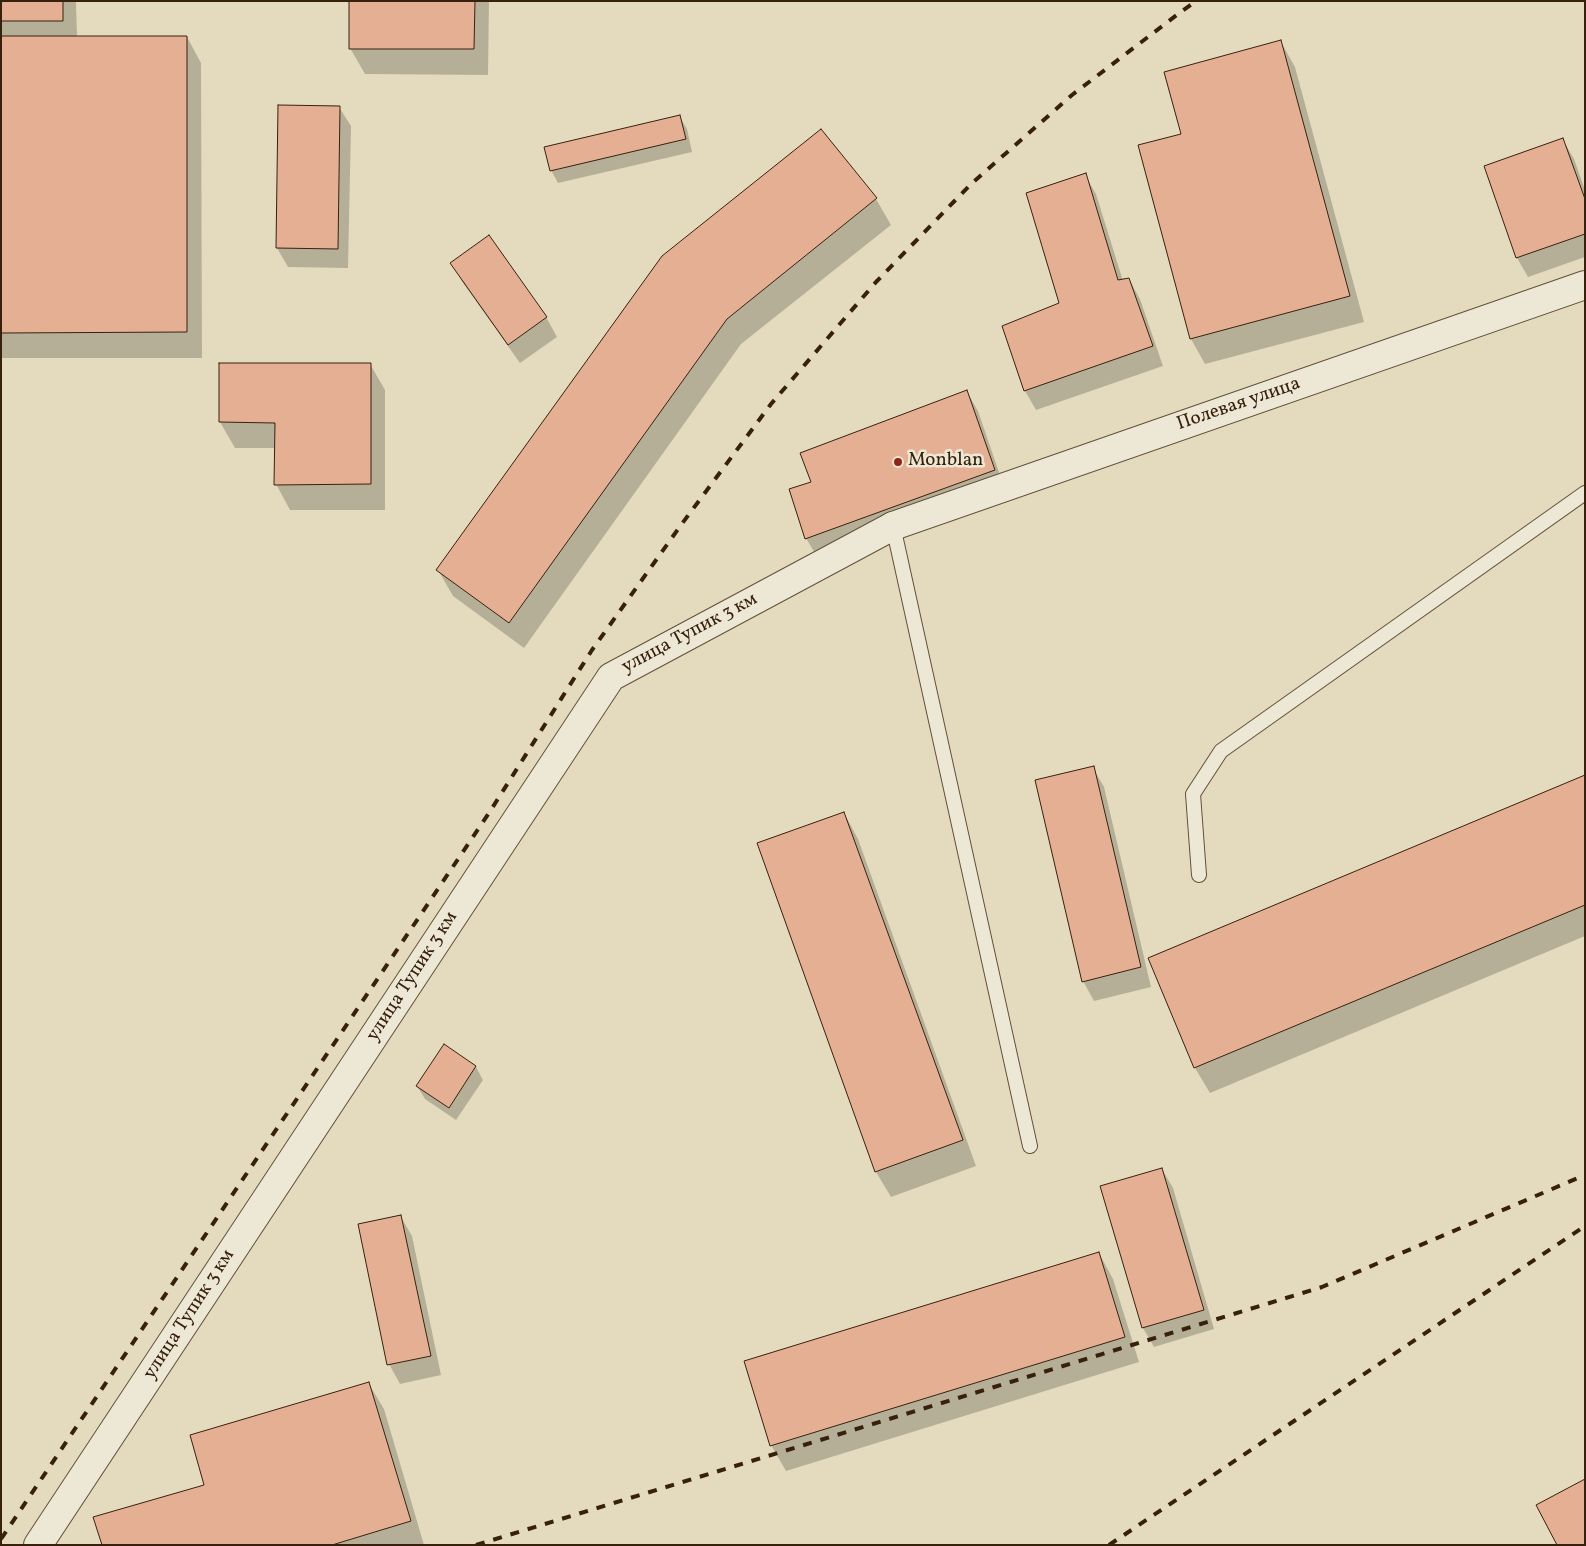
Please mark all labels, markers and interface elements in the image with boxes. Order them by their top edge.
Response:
street label: Полевая улица [1174,373,1304,437]
place label: Monblan [908,451,983,473]
marker: Monblan [892,456,904,468]
street label: улица Тупик 3 км [618,589,762,679]
street label: улица Тупик 3 км [362,908,464,1046]
street label: улица Тупик 3 км [139,1246,241,1384]

